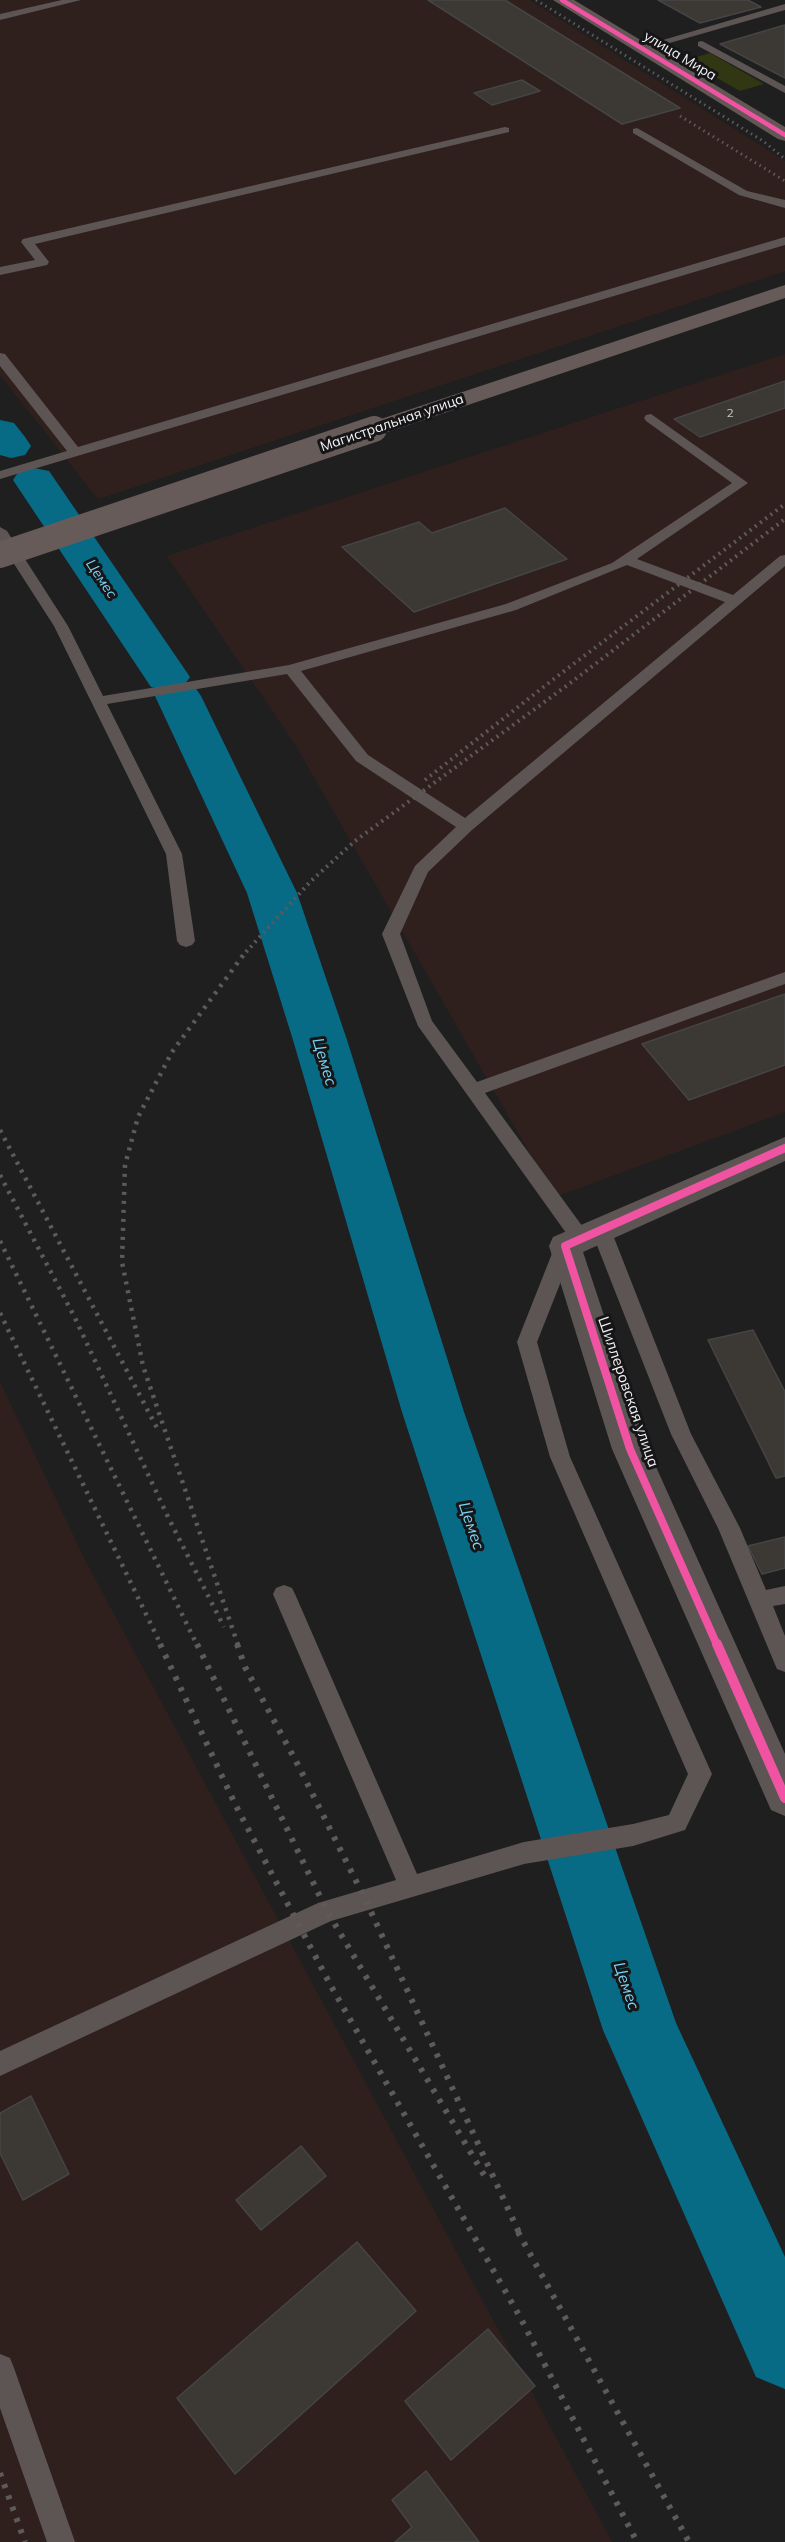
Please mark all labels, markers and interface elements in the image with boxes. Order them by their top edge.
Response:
street label: улица Мира [641,28,719,84]
street label: Магистральная улица [318,391,466,455]
house number: 2 [726,406,734,420]
water label: Цемес [82,556,120,602]
water label: Цемес [308,1036,340,1088]
street label: Шиллеровская улица [594,1314,662,1470]
water label: Цемес [454,1500,488,1552]
water label: Цемес [609,1960,643,2012]

